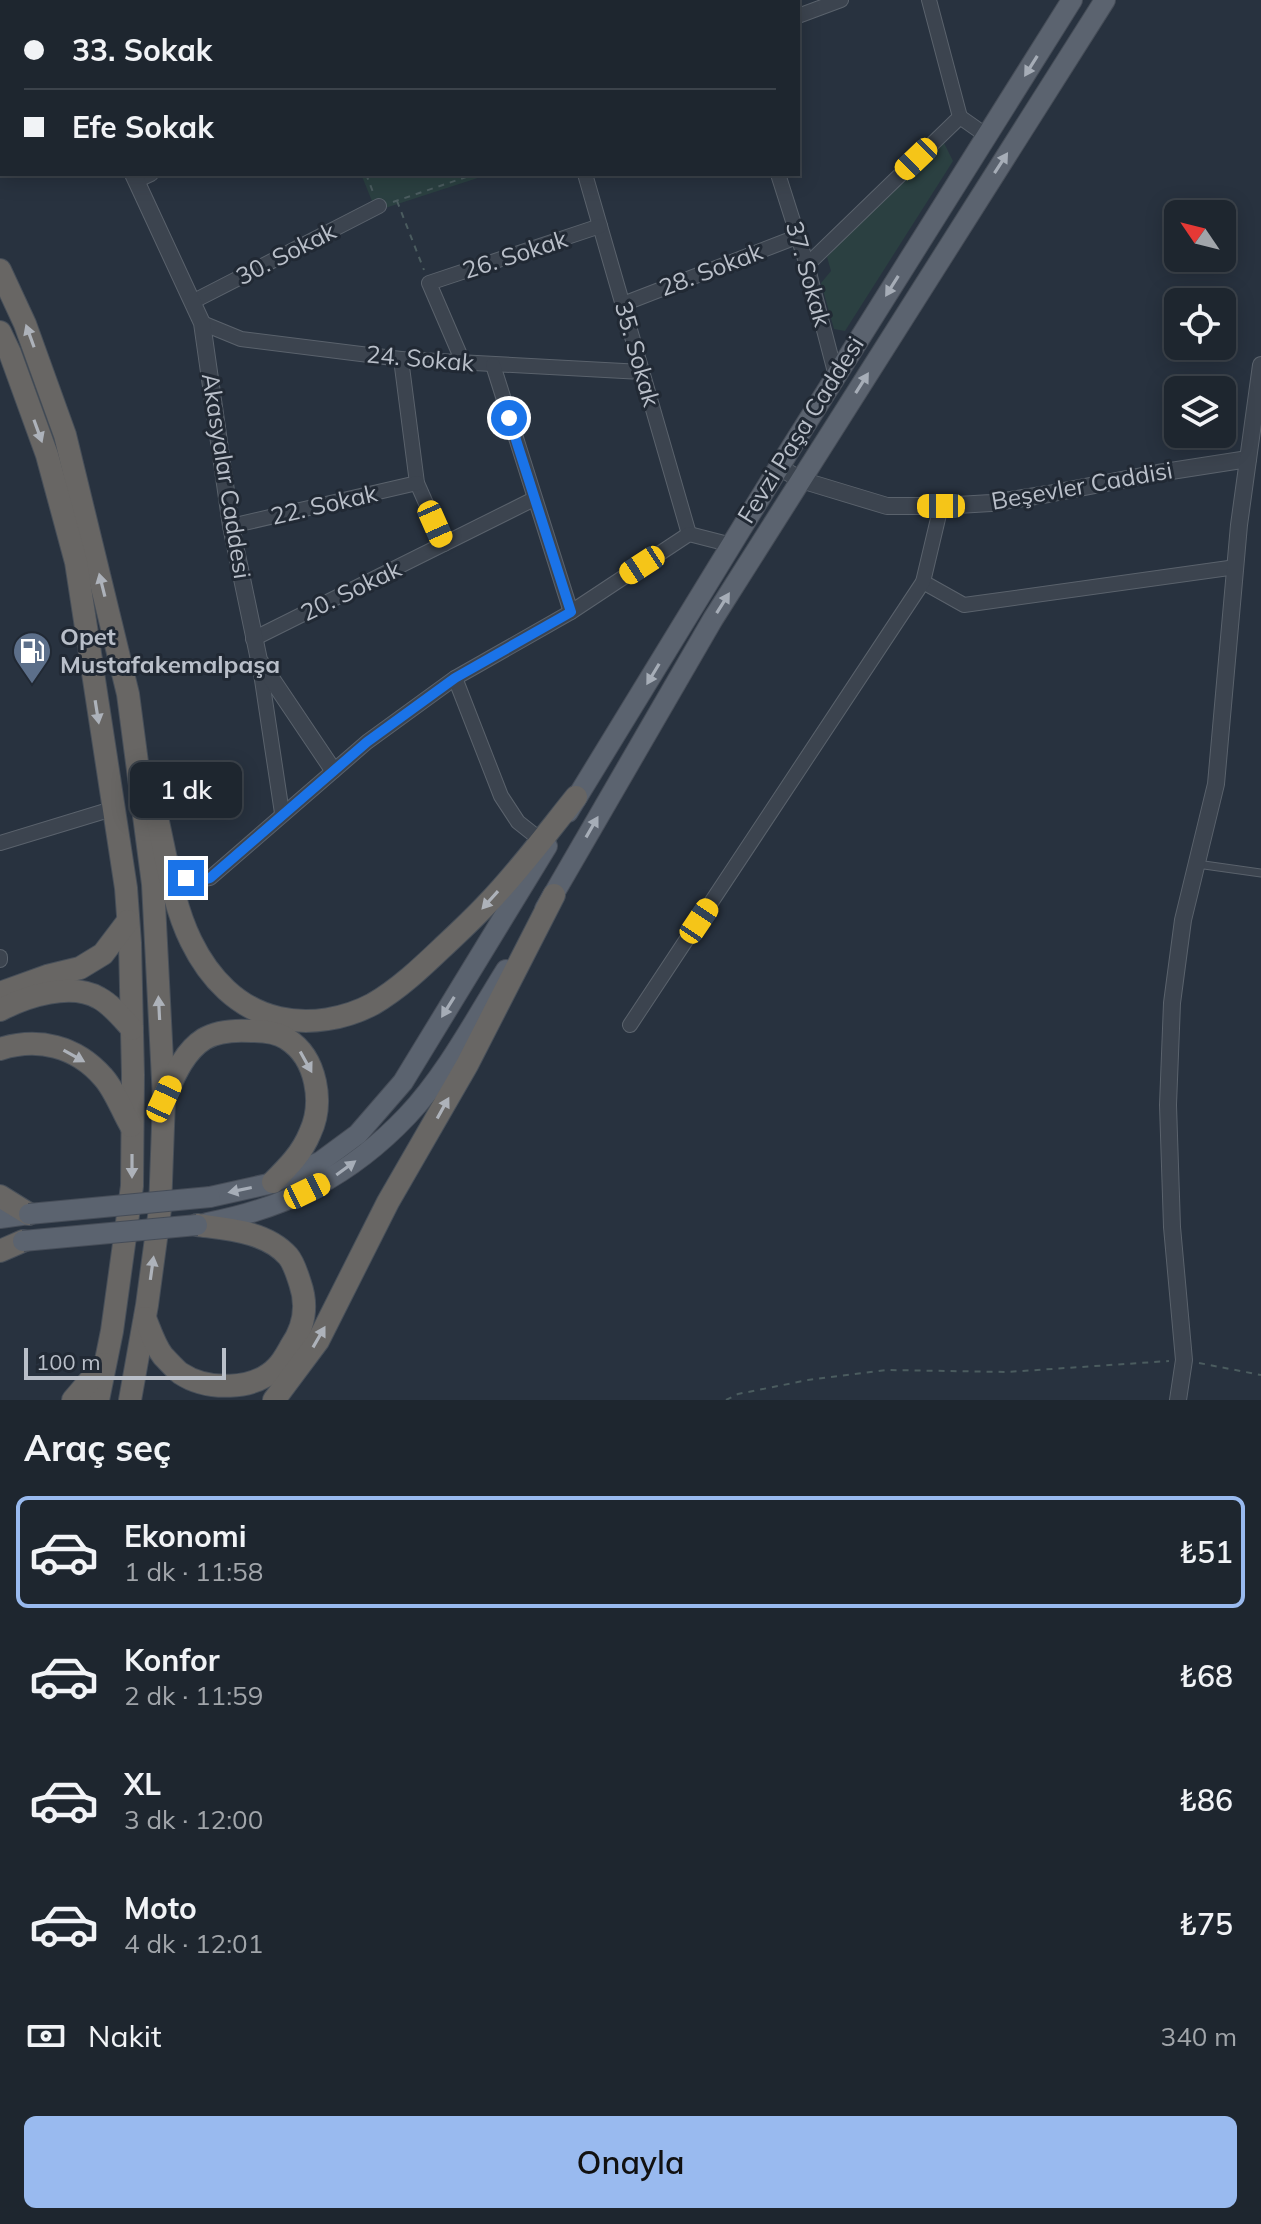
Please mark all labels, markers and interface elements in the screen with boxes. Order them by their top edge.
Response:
text: 33. Sokak [72,31,212,69]
one-way arrow [1024,55,1038,77]
text: Efe Sokak [72,108,214,146]
car [890,134,942,184]
one-way arrow [993,152,1007,174]
north arrow [1164,200,1236,272]
map controls [1164,200,1236,448]
street label: 30. Sokak [231,215,341,291]
street label: 37. Sokak [780,218,838,330]
street label: 26. Sokak [459,223,571,285]
street label: 28. Sokak [655,235,767,302]
one-way arrow [886,275,900,297]
button: locate [1164,288,1236,360]
street label: 35. Sokak [609,298,667,410]
one-way arrow [23,324,35,348]
street label: Fevzi Paşa Caddesi [730,330,870,529]
street label: 24. Sokak [365,338,476,378]
street label: Akasyalar Caddesi [196,371,258,581]
one-way arrow [854,372,868,394]
button: layers [1164,376,1236,448]
route start [491,400,527,436]
one-way arrow [32,419,45,443]
street label: Beşevler Caddisi [989,454,1175,516]
street label: 22. Sokak [268,477,380,531]
car [917,494,965,518]
car [414,497,456,551]
car [615,542,669,588]
street label: 20. Sokak [295,553,406,627]
one-way arrow [95,573,107,598]
one-way arrow [716,592,730,614]
place label: Opet Mustafakemalpaşa [60,621,280,679]
fuel station icon: Opet Mustafakemalpaşa [11,630,53,685]
one-way arrow [646,663,660,685]
one-way arrow [92,700,104,725]
callout: 1 dk [130,762,242,818]
text: 1 dk [160,773,212,806]
one-way arrow [585,816,599,838]
route end [168,860,204,896]
one-way arrow [482,889,499,909]
car [676,894,722,948]
one-way arrow [152,995,165,1020]
one-way arrow [441,996,455,1018]
one-way arrow [63,1049,85,1063]
one-way arrow [299,1051,313,1073]
car [143,1072,185,1126]
one-way arrow [436,1097,450,1119]
one-way arrow [126,1154,138,1179]
one-way arrow [336,1160,357,1176]
car [280,1170,334,1212]
one-way arrow [228,1184,253,1197]
one-way arrow [145,1255,158,1280]
one-way arrow [312,1325,326,1348]
scale bar [24,1344,226,1380]
text: 100 m [36,1348,101,1376]
text: Araç seç [24,1425,171,1470]
icon: car [28,1516,100,1588]
text: Ekonomi [124,1517,247,1555]
text: ₺51 [1179,1533,1233,1571]
text: 1 dk · 11:58 [124,1555,263,1588]
icon: car [28,1640,100,1712]
text: Konfor [124,1641,220,1679]
text: ₺68 [1179,1657,1233,1695]
text: 2 dk · 11:59 [124,1679,263,1712]
icon: car [28,1764,100,1836]
text: XL [124,1765,161,1803]
text: ₺86 [1179,1781,1233,1819]
text: 3 dk · 12:00 [124,1803,263,1836]
icon: car [28,1888,100,1960]
text: Moto [124,1889,197,1927]
text: ₺75 [1179,1905,1233,1943]
text: 4 dk · 12:01 [124,1927,263,1960]
icon: cash [24,2014,68,2058]
text: Nakit [88,2017,162,2055]
text: 340 m [1161,2020,1237,2053]
button: Onayla [24,2116,1237,2208]

